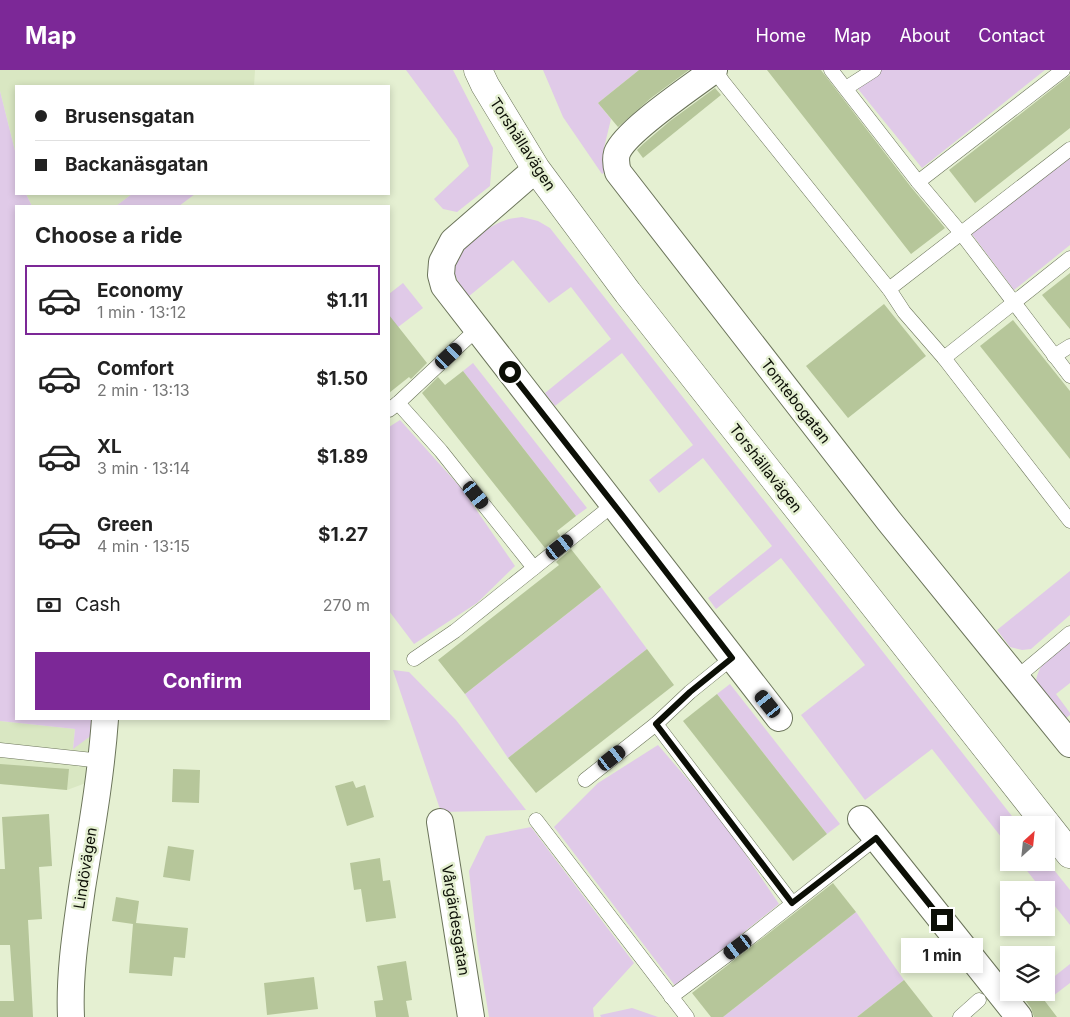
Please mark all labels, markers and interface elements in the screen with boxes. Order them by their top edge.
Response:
text: Map [25,21,76,50]
text: Home [756,25,806,46]
text: Map [834,25,871,46]
text: About [899,25,950,46]
text: Contact [978,25,1045,46]
street label: Torshällavägen [486,94,560,194]
text: Brusensgatan [65,105,195,128]
text: Backanäsgatan [65,153,208,176]
text: Choose a ride [35,222,183,248]
icon: car [37,278,82,323]
text: Economy [97,279,183,302]
text: $1.11 [326,289,368,312]
text: 1 min · 13:12 [97,302,186,322]
car [432,340,465,372]
street label: Tomtebogatan [757,355,835,447]
icon: car [37,356,82,401]
text: Comfort [97,357,174,380]
route start [499,361,521,383]
text: $1.50 [316,367,368,390]
text: 2 min · 13:13 [97,380,190,400]
street label: Torshällavägen [725,420,807,516]
icon: car [37,434,82,479]
text: XL [97,435,122,458]
text: $1.89 [317,445,368,468]
text: 3 min · 13:14 [97,458,190,478]
car [460,479,491,511]
icon: car [37,512,82,557]
text: Green [97,513,153,536]
text: $1.27 [318,523,368,546]
car [543,532,576,562]
text: 4 min · 13:15 [97,536,190,556]
icon: cash [35,591,63,619]
text: Cash [75,593,121,616]
text: 270 m [323,595,370,615]
button: Confirm [35,652,370,710]
car [752,688,783,720]
car [595,743,628,773]
north arrow [1000,816,1055,871]
map controls [1000,816,1055,1001]
street label: Lindövägen [69,826,101,910]
street label: Vårgärdesgatan [438,863,474,977]
button: locate [1000,881,1055,936]
route end [931,909,953,931]
car [721,932,754,962]
callout: 1 min [901,938,983,972]
text: 1 min [922,945,962,965]
button: layers [1000,946,1055,1001]

